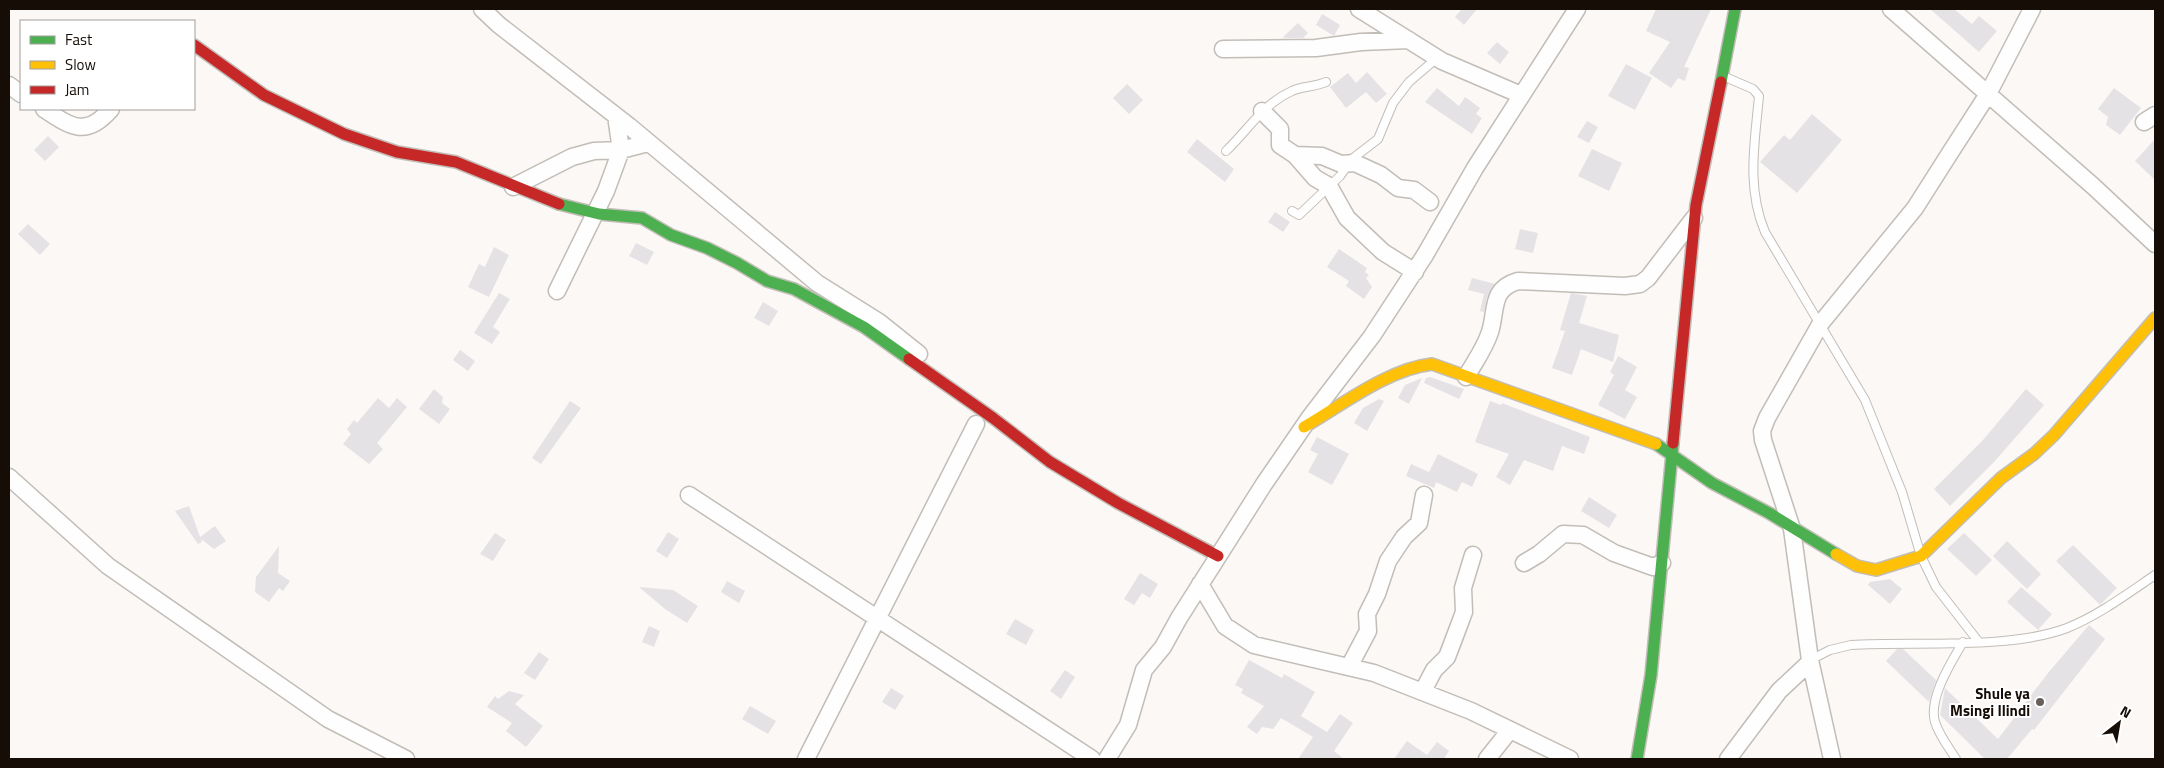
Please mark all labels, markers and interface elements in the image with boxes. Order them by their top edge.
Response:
legend [20,20,195,110]
text: Fast [65,28,93,51]
text: Slow [65,53,96,76]
text: Jam [65,78,89,101]
place label: Shule ya Msingi Ilindi [1950,682,2030,722]
marker: Shule ya Msingi Ilindi [2034,696,2046,708]
north arrow [2094,698,2144,748]
text: N [2116,700,2136,723]

